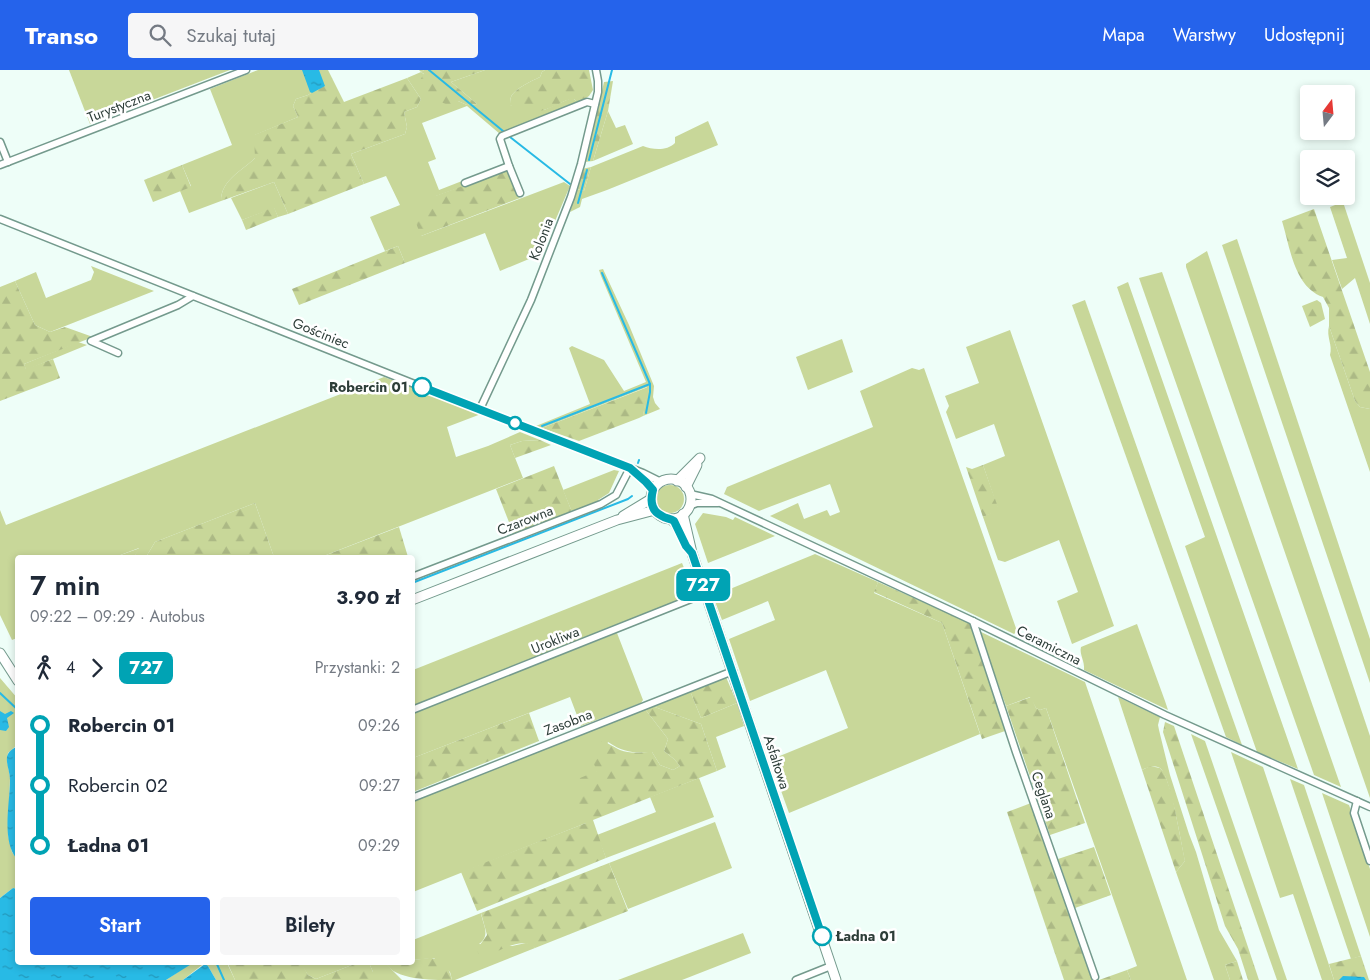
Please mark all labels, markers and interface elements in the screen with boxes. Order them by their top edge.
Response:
search box [128,13,478,58]
text: Transo [25,18,98,53]
icon: search [146,21,174,49]
text: Szukaj tutaj [186,22,276,49]
text: Mapa [1103,22,1145,48]
text: Warstwy [1173,22,1236,48]
text: Udostępnij [1264,22,1345,48]
street label: Turystyczna [84,85,154,127]
north arrow [1300,85,1355,140]
map controls [1300,85,1355,205]
button: layers [1300,150,1355,205]
street label: Kolonia [524,215,558,263]
street label: Gościniec [290,313,352,353]
place label: Robercin 01 [329,377,408,397]
marker: Robercin 01 [412,377,432,397]
unlabelled marker [508,416,522,430]
street label: Czarowna [494,500,556,540]
text: 7 min [30,565,100,606]
line badge: 727 [674,569,732,601]
text: 727 [686,572,720,598]
text: 3.90 zł [336,584,400,611]
text: 09:22 – 09:29 · Autobus [30,605,205,628]
street label: Ceramiczna [1013,620,1085,670]
street label: Urokliwa [528,621,582,659]
icon: walk [30,654,58,682]
icon: forward [83,654,111,682]
text: 727 [129,655,163,681]
text: 4 [66,656,75,679]
text: Przystanki: 2 [315,656,400,679]
street label: Zasobna [541,704,595,740]
text: Robercin 01 [68,712,175,739]
text: 09:26 [358,714,400,737]
street label: Asfaltowa [759,732,795,792]
street label: Ceglana [1027,769,1061,821]
text: Robercin 02 [68,772,168,799]
text: 09:27 [359,774,400,797]
text: Ładna 01 [68,832,149,859]
text: 09:29 [358,834,400,857]
button: Start [30,897,210,955]
button: Bilety [220,897,400,955]
marker: Ładna 01 [812,926,832,946]
place label: Ładna 01 [835,926,896,946]

